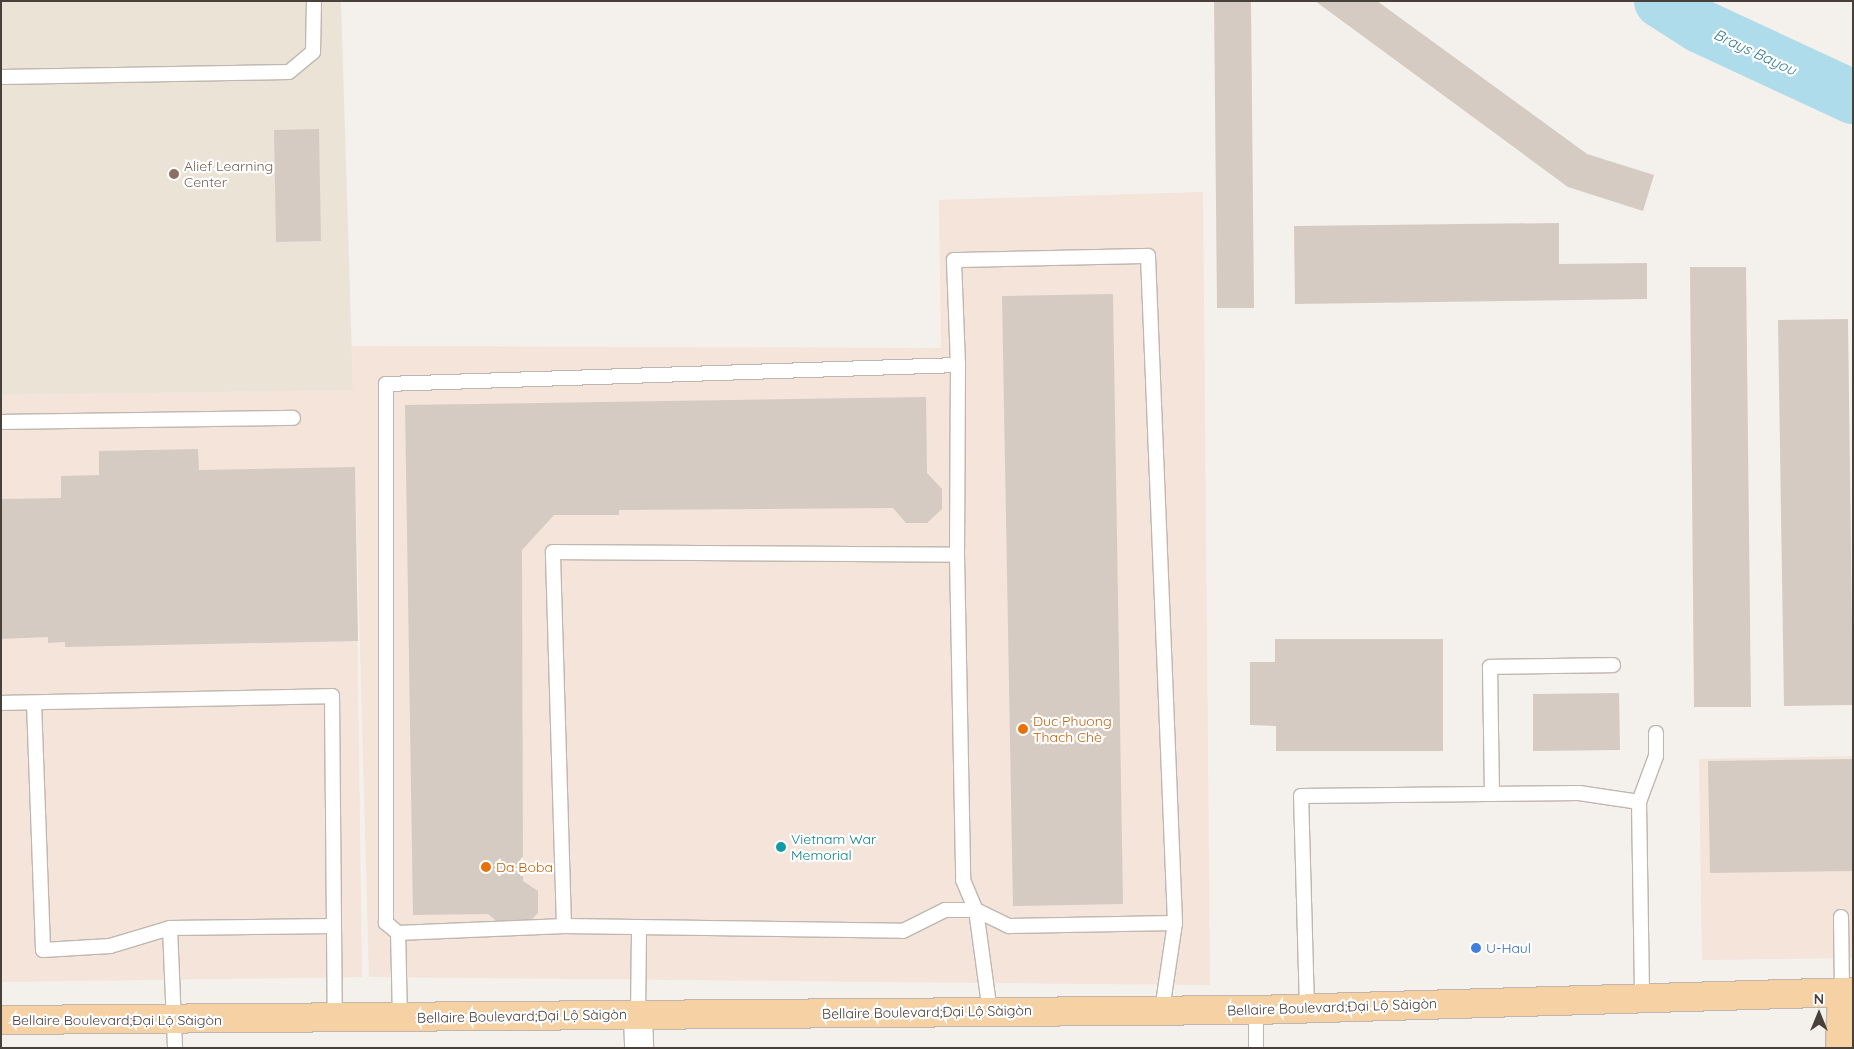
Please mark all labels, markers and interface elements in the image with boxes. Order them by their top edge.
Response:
water label: Brays Bayou [1711,25,1799,79]
place label: Alief Learning Center [184,158,273,190]
marker: Alief Learning Center [168,168,180,180]
place label: Duc Phuong Thach Chè [1033,713,1112,746]
marker: Duc Phuong Thach Chè [1017,723,1029,735]
place label: Vietnam War Memorial [791,831,876,864]
marker: Vietnam War Memorial [775,841,787,853]
place label: Da Boba [496,859,553,875]
marker: Da Boba [480,861,492,873]
place label: U-Haul [1486,940,1531,956]
marker: U-Haul [1470,942,1482,954]
north arrow [1794,989,1844,1039]
text: N [1814,990,1824,1008]
street label: Bellaire Boulevard;Đại Lộ Sàigòn [1227,995,1437,1019]
street label: Bellaire Boulevard;Đại Lộ Sàigòn [822,1002,1032,1022]
street label: Bellaire Boulevard;Đại Lộ Sàigòn [417,1006,627,1026]
street label: Bellaire Boulevard;Đại Lộ Sàigòn [12,1012,222,1028]

